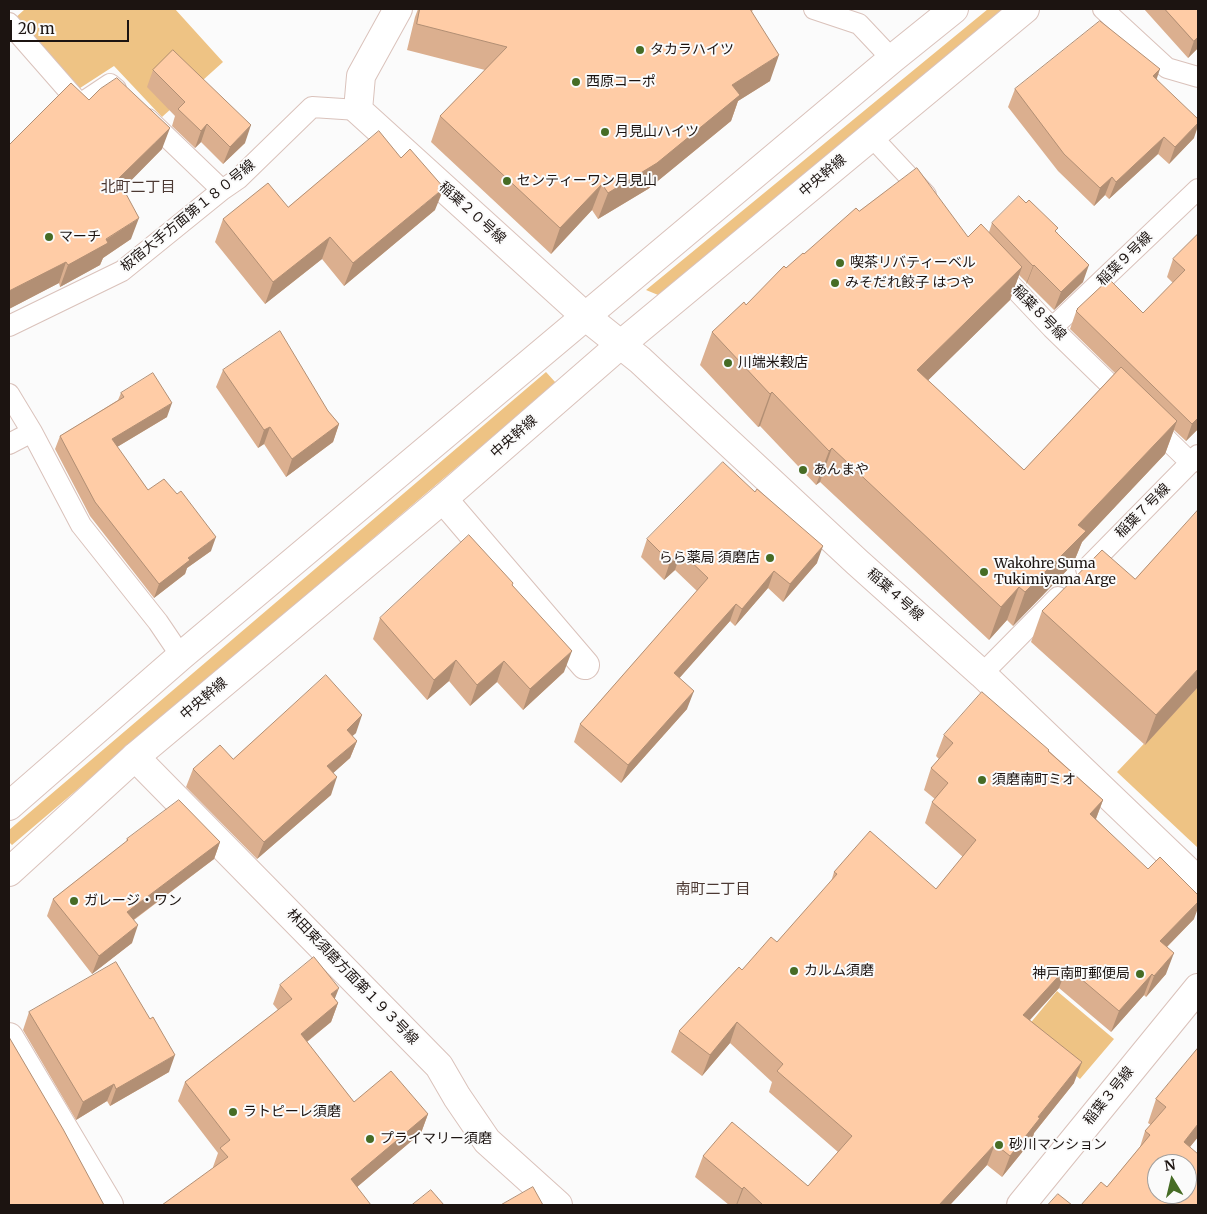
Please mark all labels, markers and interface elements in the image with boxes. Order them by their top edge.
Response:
scale bar [12,10,131,42]
text: 20 m [18,19,55,38]
place label: タカラハイツ [650,42,734,58]
marker: タカラハイツ [634,44,646,56]
place label: 西原コーポ [586,74,656,90]
marker: 西原コーポ [570,76,582,88]
place label: 月見山ハイツ [615,124,699,140]
marker: 月見山ハイツ [599,126,611,138]
street label: 中央幹線 [796,152,850,200]
street label: 板宿大手方面第１８０号線 [117,157,259,275]
place label: センティーワン月見山 [517,173,657,189]
marker: センティーワン月見山 [501,175,513,187]
district label: 北町二丁目 [101,179,175,197]
street label: 稲葉２０号線 [435,179,509,247]
place label: マーチ [59,229,101,245]
street label: 稲葉９号線 [1094,229,1156,289]
marker: マーチ [43,231,55,243]
place label: 喫茶リバティーベル [850,255,976,271]
marker: 喫茶リバティーベル [834,257,846,269]
place label: みそだれ餃子 はつや [845,275,974,291]
marker: みそだれ餃子 はつや [829,277,841,289]
street label: 稲葉８号線 [1009,282,1069,344]
place label: 川端米穀店 [738,355,808,371]
marker: 川端米穀店 [722,357,734,369]
street label: 中央幹線 [487,412,541,462]
place label: あんまや [813,462,869,478]
marker: あんまや [797,464,809,476]
street label: 稲葉７号線 [1112,480,1174,542]
place label: らら薬局 須磨店 [659,550,760,566]
marker: らら薬局 須磨店 [764,552,776,564]
place label: Wakohre Suma Tukimiyama Arge [994,556,1116,588]
street label: 稲葉４号線 [863,565,927,625]
marker: Wakohre Suma Tukimiyama Arge [978,566,990,578]
street label: 中央幹線 [177,675,231,723]
place label: 須磨南町ミオ [992,772,1076,788]
marker: 須磨南町ミオ [976,774,988,786]
district label: 南町二丁目 [676,881,750,899]
place label: ガレージ・ワン [84,893,182,909]
marker: ガレージ・ワン [68,895,80,907]
street label: 林田東須磨方面第１９３号線 [283,906,421,1048]
place label: カルム須磨 [804,963,874,979]
marker: カルム須磨 [788,965,800,977]
place label: 神戸南町郵便局 [1032,966,1130,982]
marker: 神戸南町郵便局 [1134,968,1146,980]
street label: 稲葉３号線 [1080,1064,1138,1128]
place label: ラトピーレ須磨 [243,1104,341,1120]
marker: ラトピーレ須磨 [227,1106,239,1118]
place label: プライマリー須磨 [380,1131,492,1147]
marker: プライマリー須磨 [364,1133,376,1145]
place label: 砂川マンション [1009,1137,1107,1153]
marker: 砂川マンション [993,1139,1005,1151]
north arrow [1147,1154,1197,1204]
text: N [1163,1155,1177,1175]

